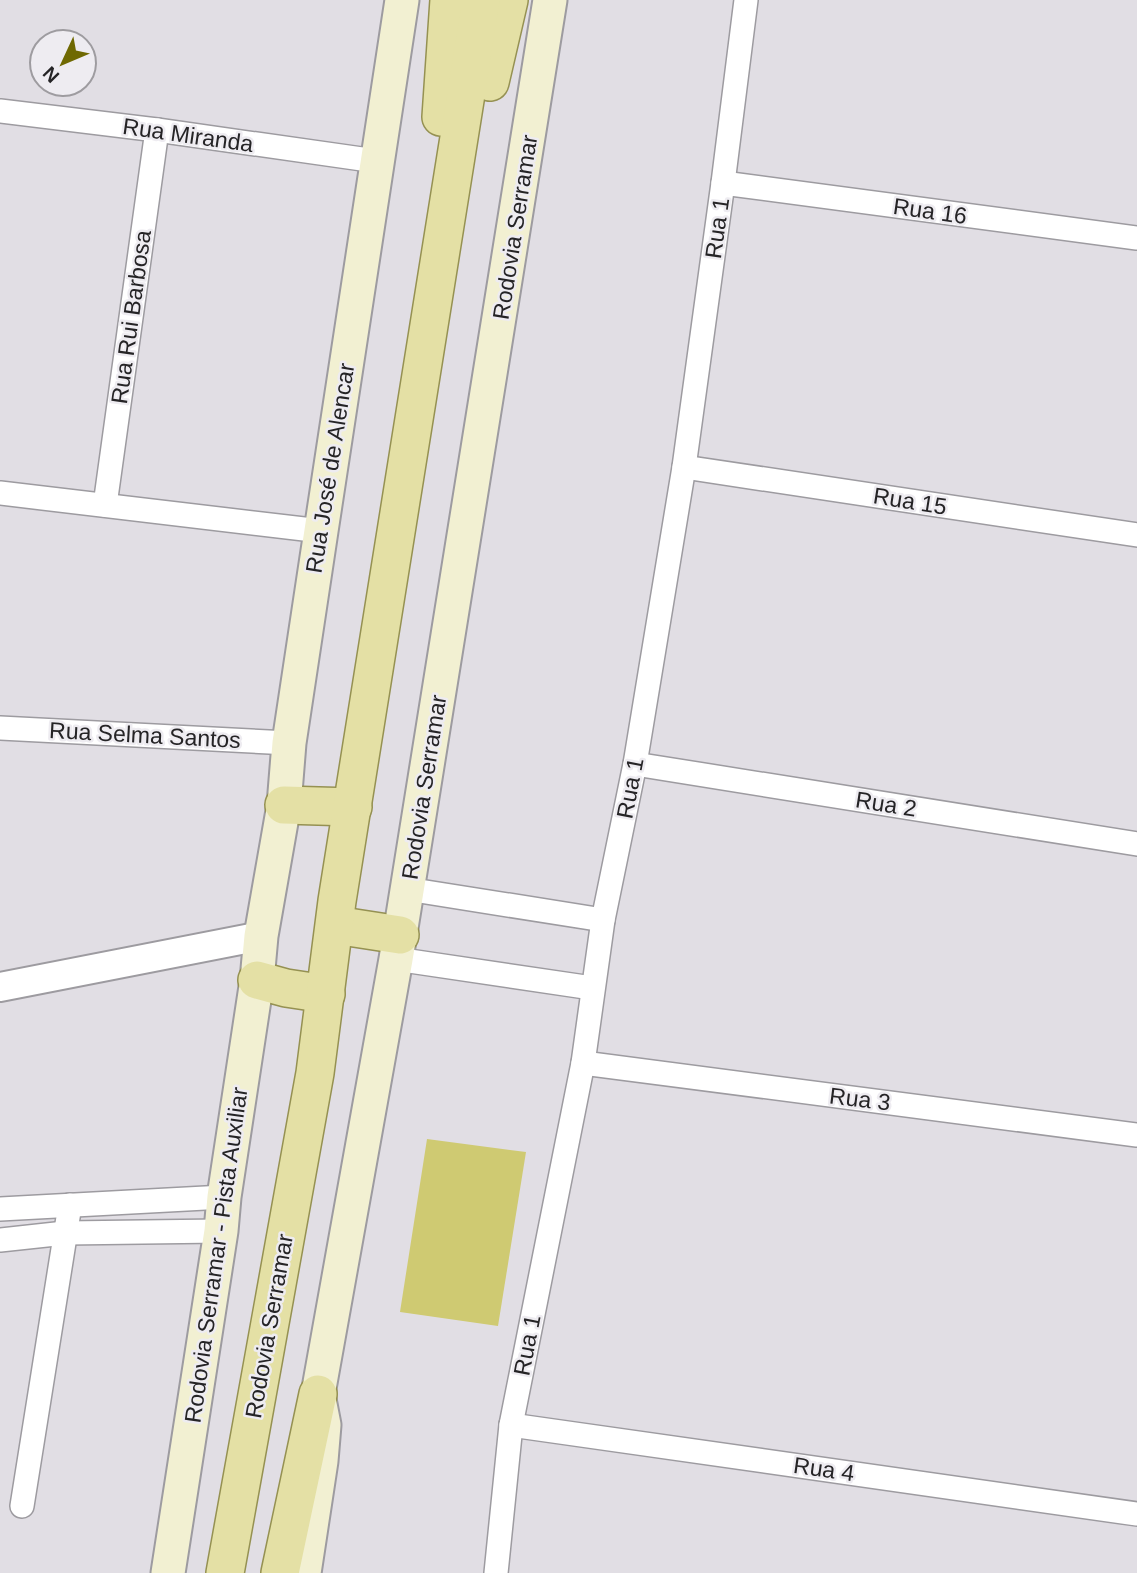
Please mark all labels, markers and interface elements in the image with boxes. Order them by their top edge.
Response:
north arrow [28,28,98,98]
text: N [39,62,63,87]
street label: Rua Miranda [121,113,255,157]
street label: Rodovia Serramar [488,132,542,321]
street label: Rua 16 [891,193,969,229]
street label: Rua 1 [700,196,734,260]
street label: Rua Rui Barbosa [106,228,156,406]
street label: Rua José de Alencar [301,361,359,575]
street label: Rua 15 [871,482,949,520]
street label: Rodovia Serramar [397,692,451,881]
street label: Rua Selma Santos [49,717,241,753]
street label: Rua 1 [611,755,649,821]
street label: Rua 2 [854,786,918,822]
street label: Rua 3 [828,1082,892,1116]
street label: Rodovia Serramar - Pista Auxiliar [180,1085,252,1425]
street label: Rodovia Serramar [240,1232,298,1420]
street label: Rua 1 [508,1312,546,1378]
street label: Rua 4 [792,1452,856,1486]

